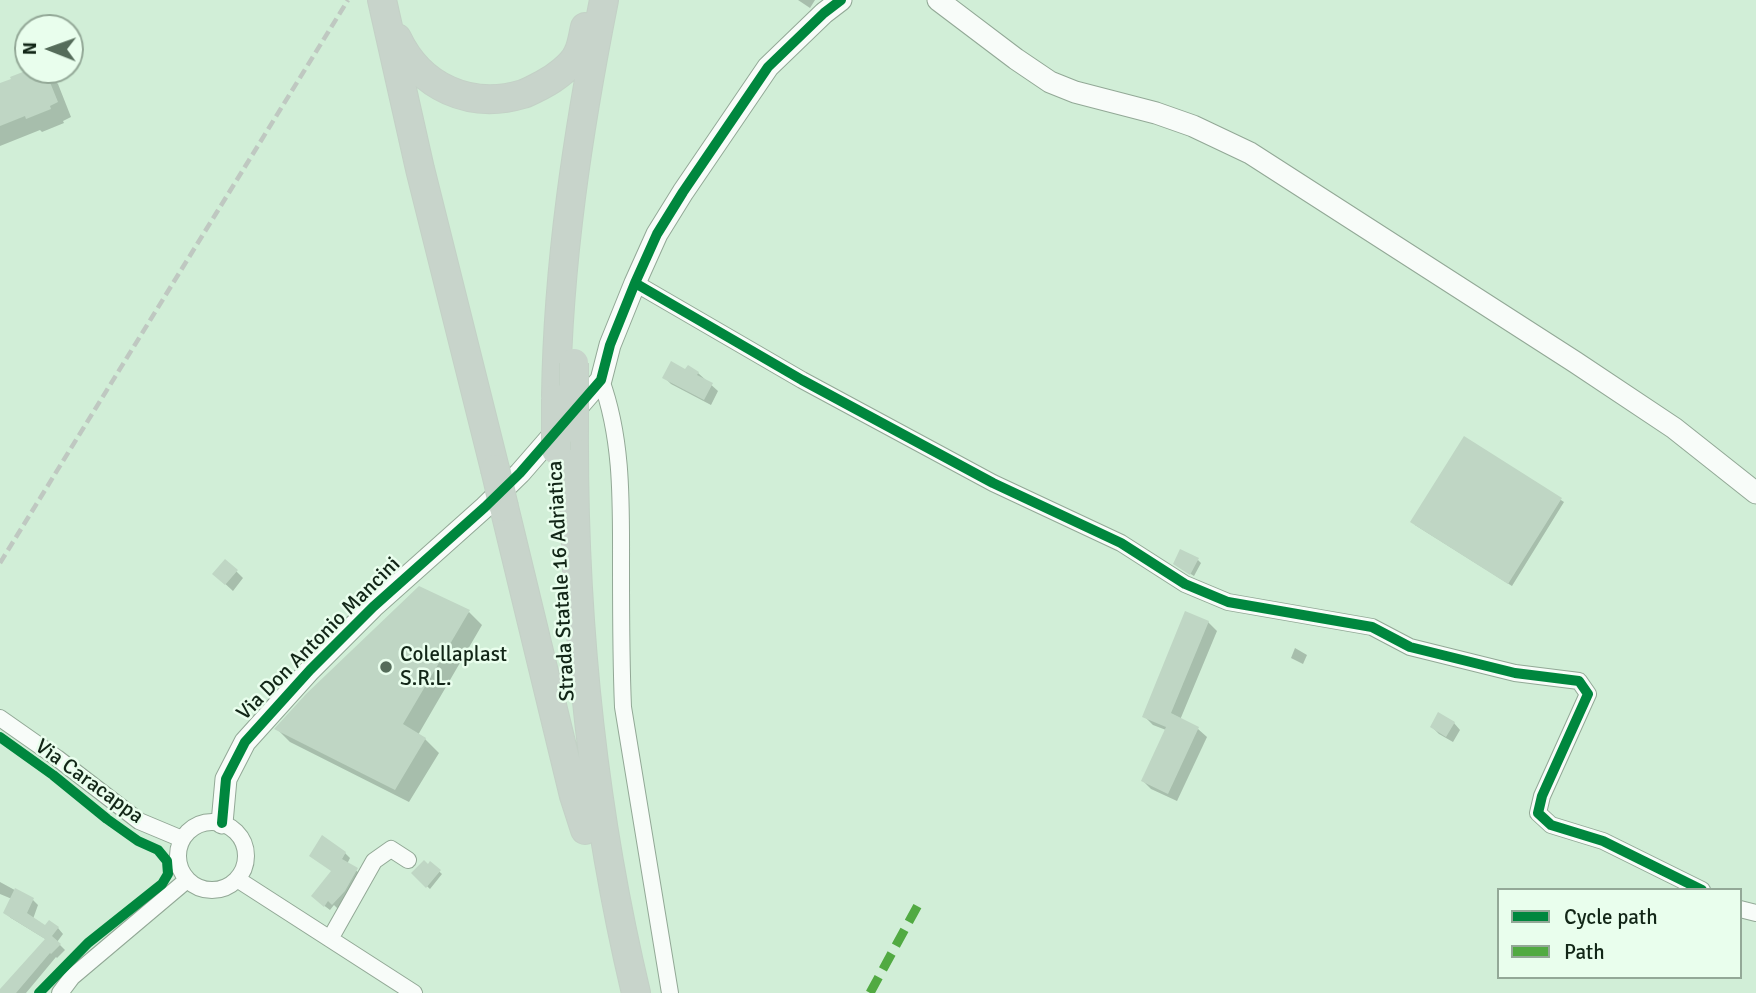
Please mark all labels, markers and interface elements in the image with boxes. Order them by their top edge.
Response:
north arrow [14,14,84,84]
text: N [18,42,42,55]
street label: Strada Statale 16 Adriatica [543,460,581,702]
street label: Via Don Antonio Mancini [232,552,406,726]
place label: Colellaplast S.R.L. [400,642,507,692]
marker: Colellaplast S.R.L. [378,659,394,675]
street label: Via Caracappa [30,734,148,830]
legend [1497,888,1742,979]
text: Cycle path [1564,904,1658,930]
text: Path [1564,939,1605,965]

